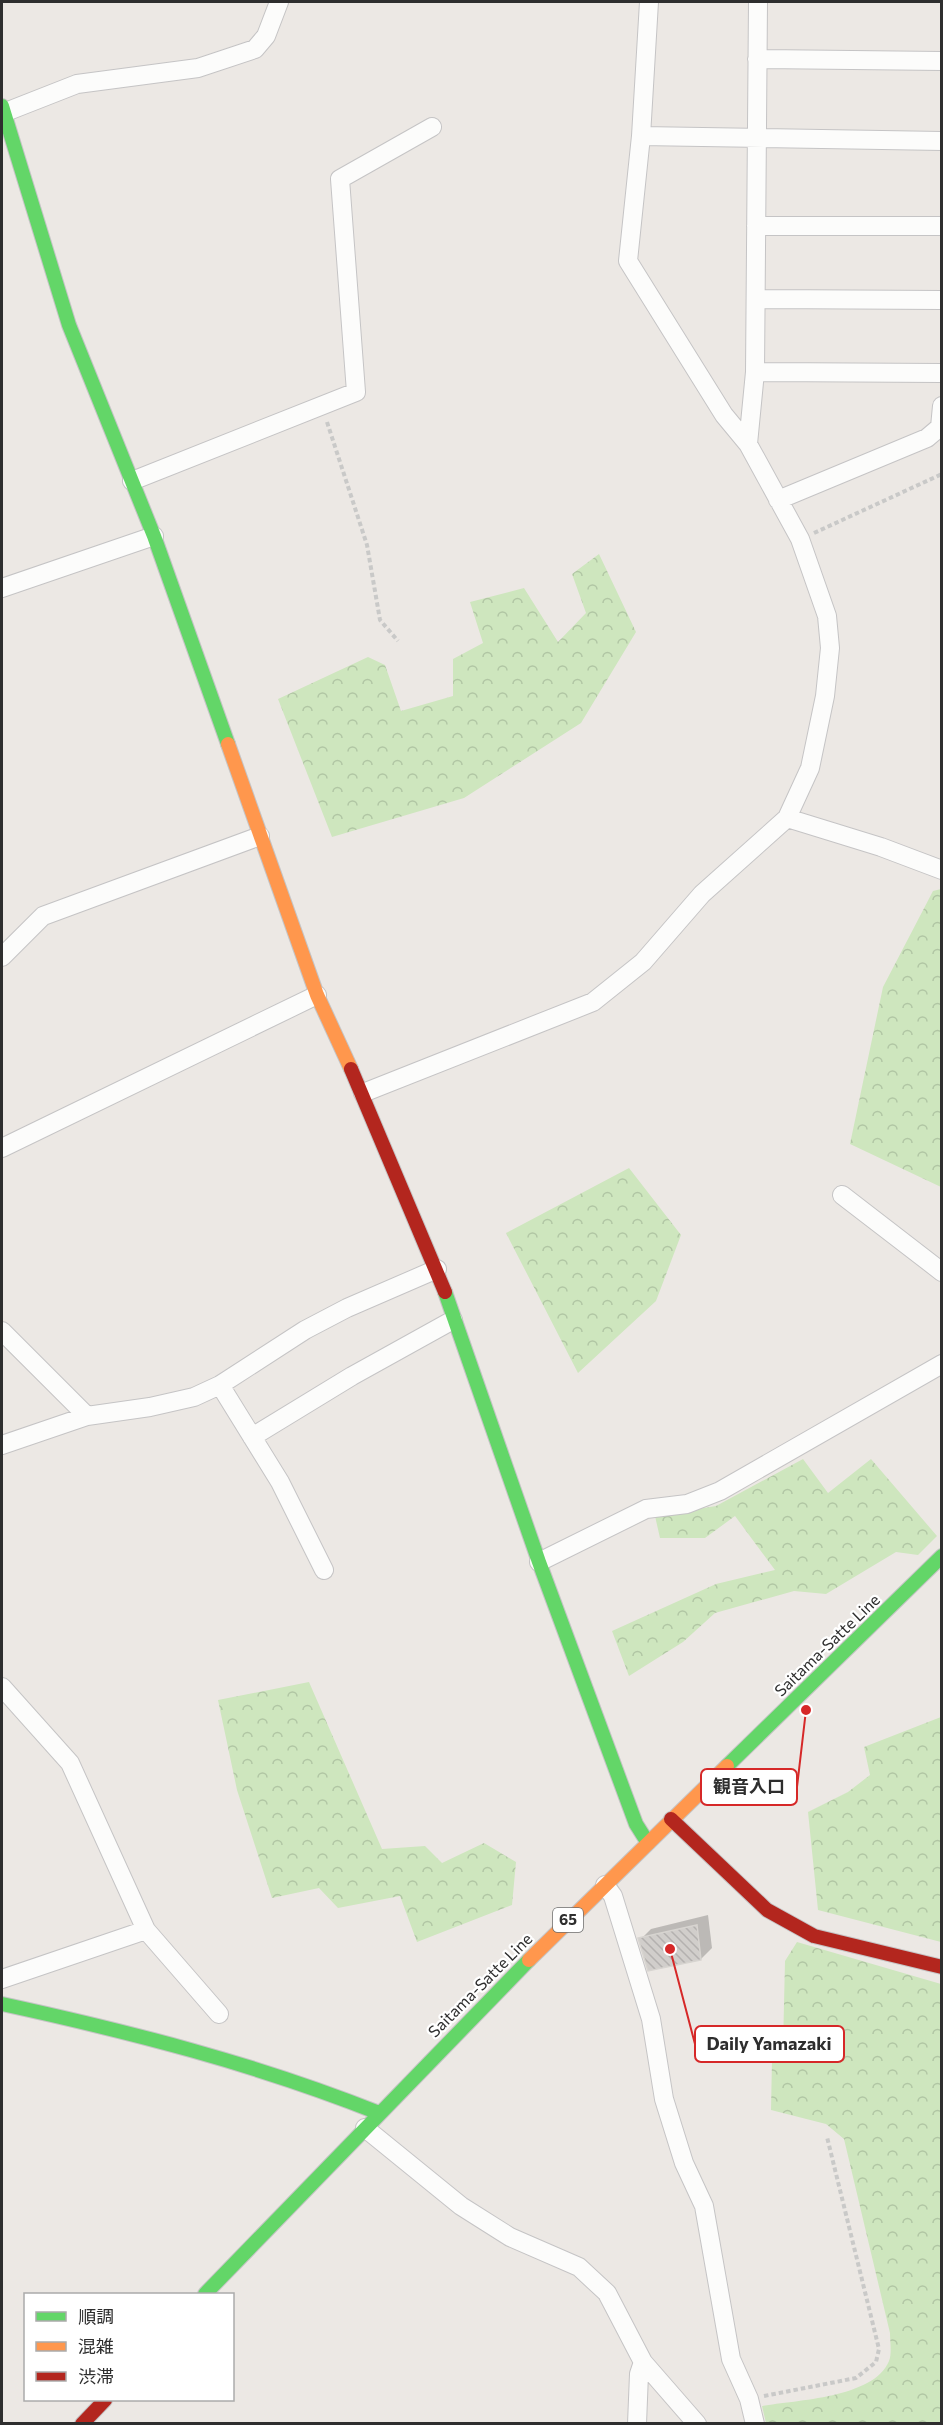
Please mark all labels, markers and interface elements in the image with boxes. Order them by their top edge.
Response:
street label: Saitama-Satte Line [770,1590,883,1700]
callout: 観音入口 [701,1769,797,1805]
text: 観音入口 [713,1775,785,1797]
road number: 65 [553,1908,583,1932]
street label: Saitama-Satte Line [424,1929,536,2041]
callout: Daily Yamazaki [695,2026,844,2062]
text: Daily Yamazaki [706,2032,832,2054]
legend [24,2293,234,2401]
text: 順調 [78,2305,114,2327]
text: 混雑 [78,2335,114,2357]
text: 渋滞 [78,2365,114,2387]

